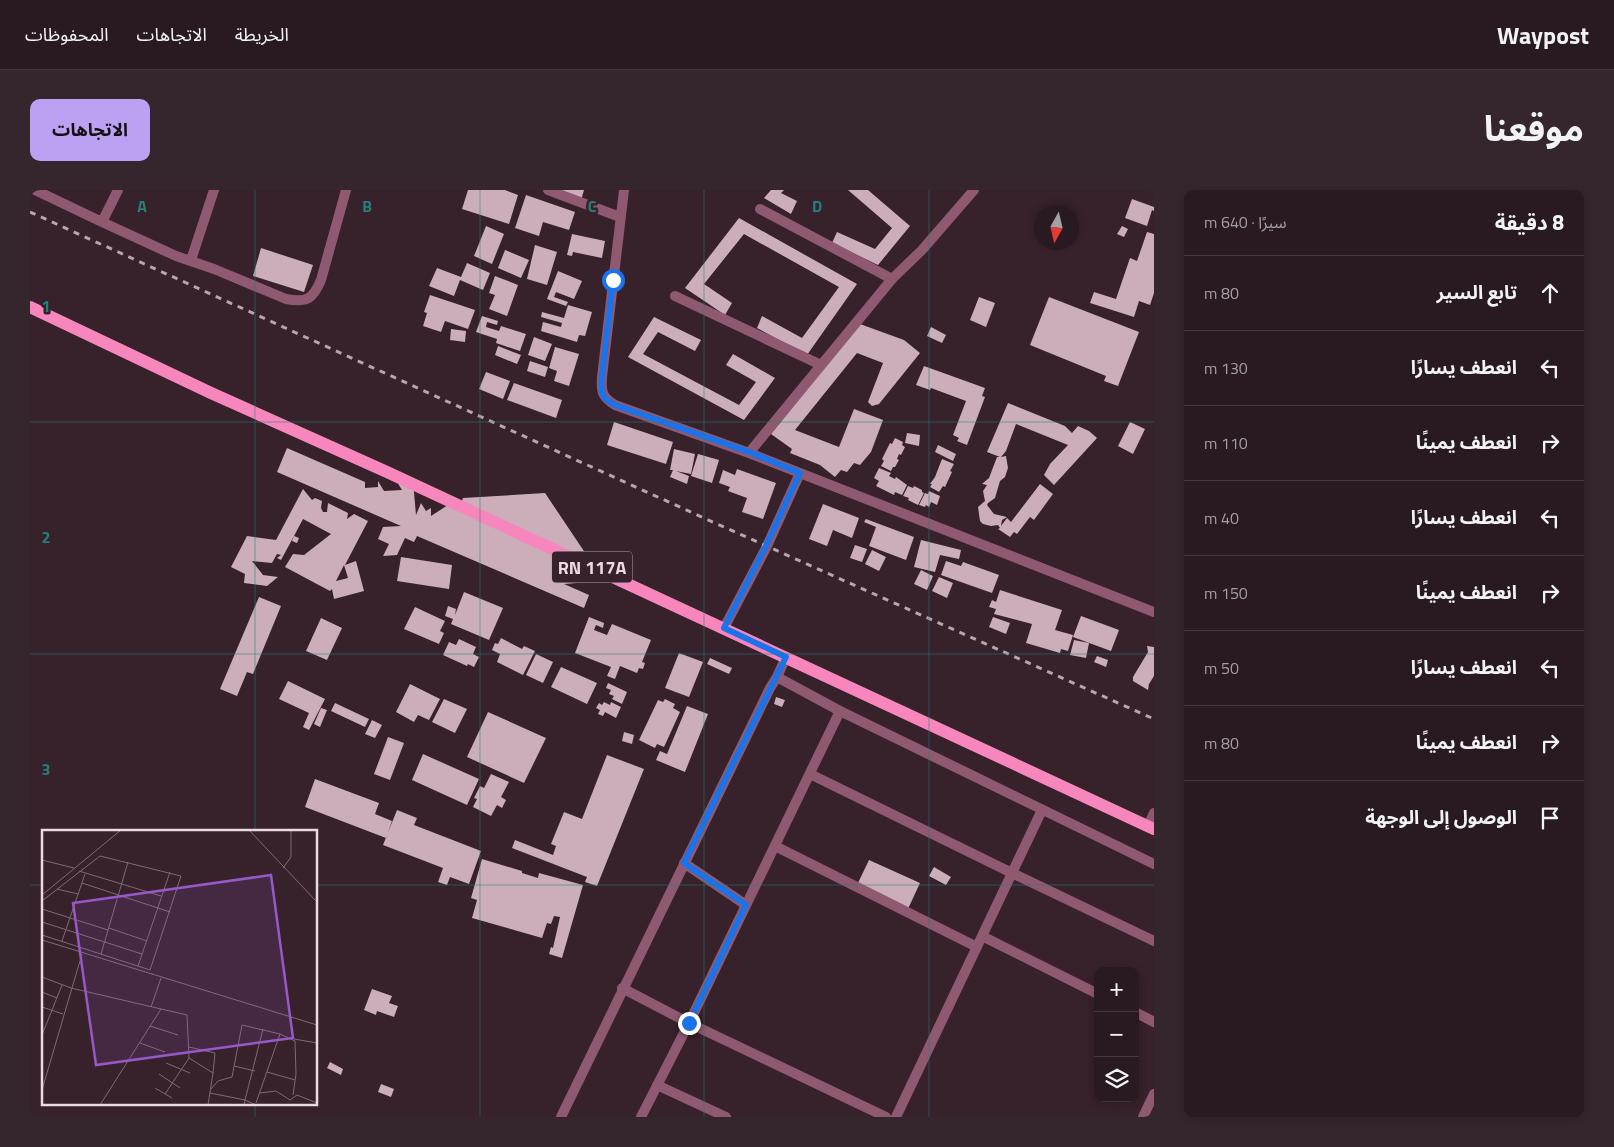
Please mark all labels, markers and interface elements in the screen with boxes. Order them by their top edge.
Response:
text: Waypost [1497,17,1589,53]
text: المحفوظات [25,21,109,48]
text: الاتجاهات [137,21,207,48]
text: الخريطة [235,21,289,48]
button: الاتجاهات [30,99,150,161]
text: موقعنا [1484,101,1584,155]
text: A [137,194,147,218]
text: B [362,194,372,218]
text: C [588,194,597,218]
text: D [812,194,822,218]
north arrow [1034,205,1079,250]
text: 8 دقيقة [1495,206,1564,238]
text: سيرًا · 640 m [1204,210,1287,234]
route start [602,269,625,292]
text: تابع السير [1437,277,1517,306]
icon: ahead [1536,279,1564,307]
text: 80 m [1204,281,1239,305]
text: 1 [42,294,50,318]
text: انعطف يسارًا [1411,352,1517,381]
icon: left [1536,354,1564,382]
text: 130 m [1204,356,1248,380]
text: انعطف يمينًا [1416,427,1517,456]
icon: right [1536,429,1564,457]
text: 110 m [1204,431,1248,455]
text: انعطف يسارًا [1411,502,1517,531]
icon: left [1536,504,1564,532]
text: 40 m [1204,506,1239,530]
text: 2 [42,525,50,549]
road number: RN 117A [552,552,632,582]
text: انعطف يمينًا [1416,577,1517,606]
icon: right [1536,579,1564,607]
text: 150 m [1204,581,1248,605]
text: انعطف يسارًا [1411,652,1517,681]
icon: left [1536,654,1564,682]
text: 50 m [1204,656,1239,680]
text: انعطف يمينًا [1416,727,1517,756]
icon: right [1536,729,1564,757]
text: 80 m [1204,731,1239,755]
text: 3 [42,757,50,781]
text: الوصول إلى الوجهة [1365,802,1517,831]
icon: arrive [1536,804,1564,832]
inset map [42,830,318,1104]
map controls [1094,967,1139,1102]
button: + [1094,967,1139,1012]
route end [678,1012,701,1035]
button: − [1094,1012,1139,1057]
button: layers [1094,1057,1139,1102]

